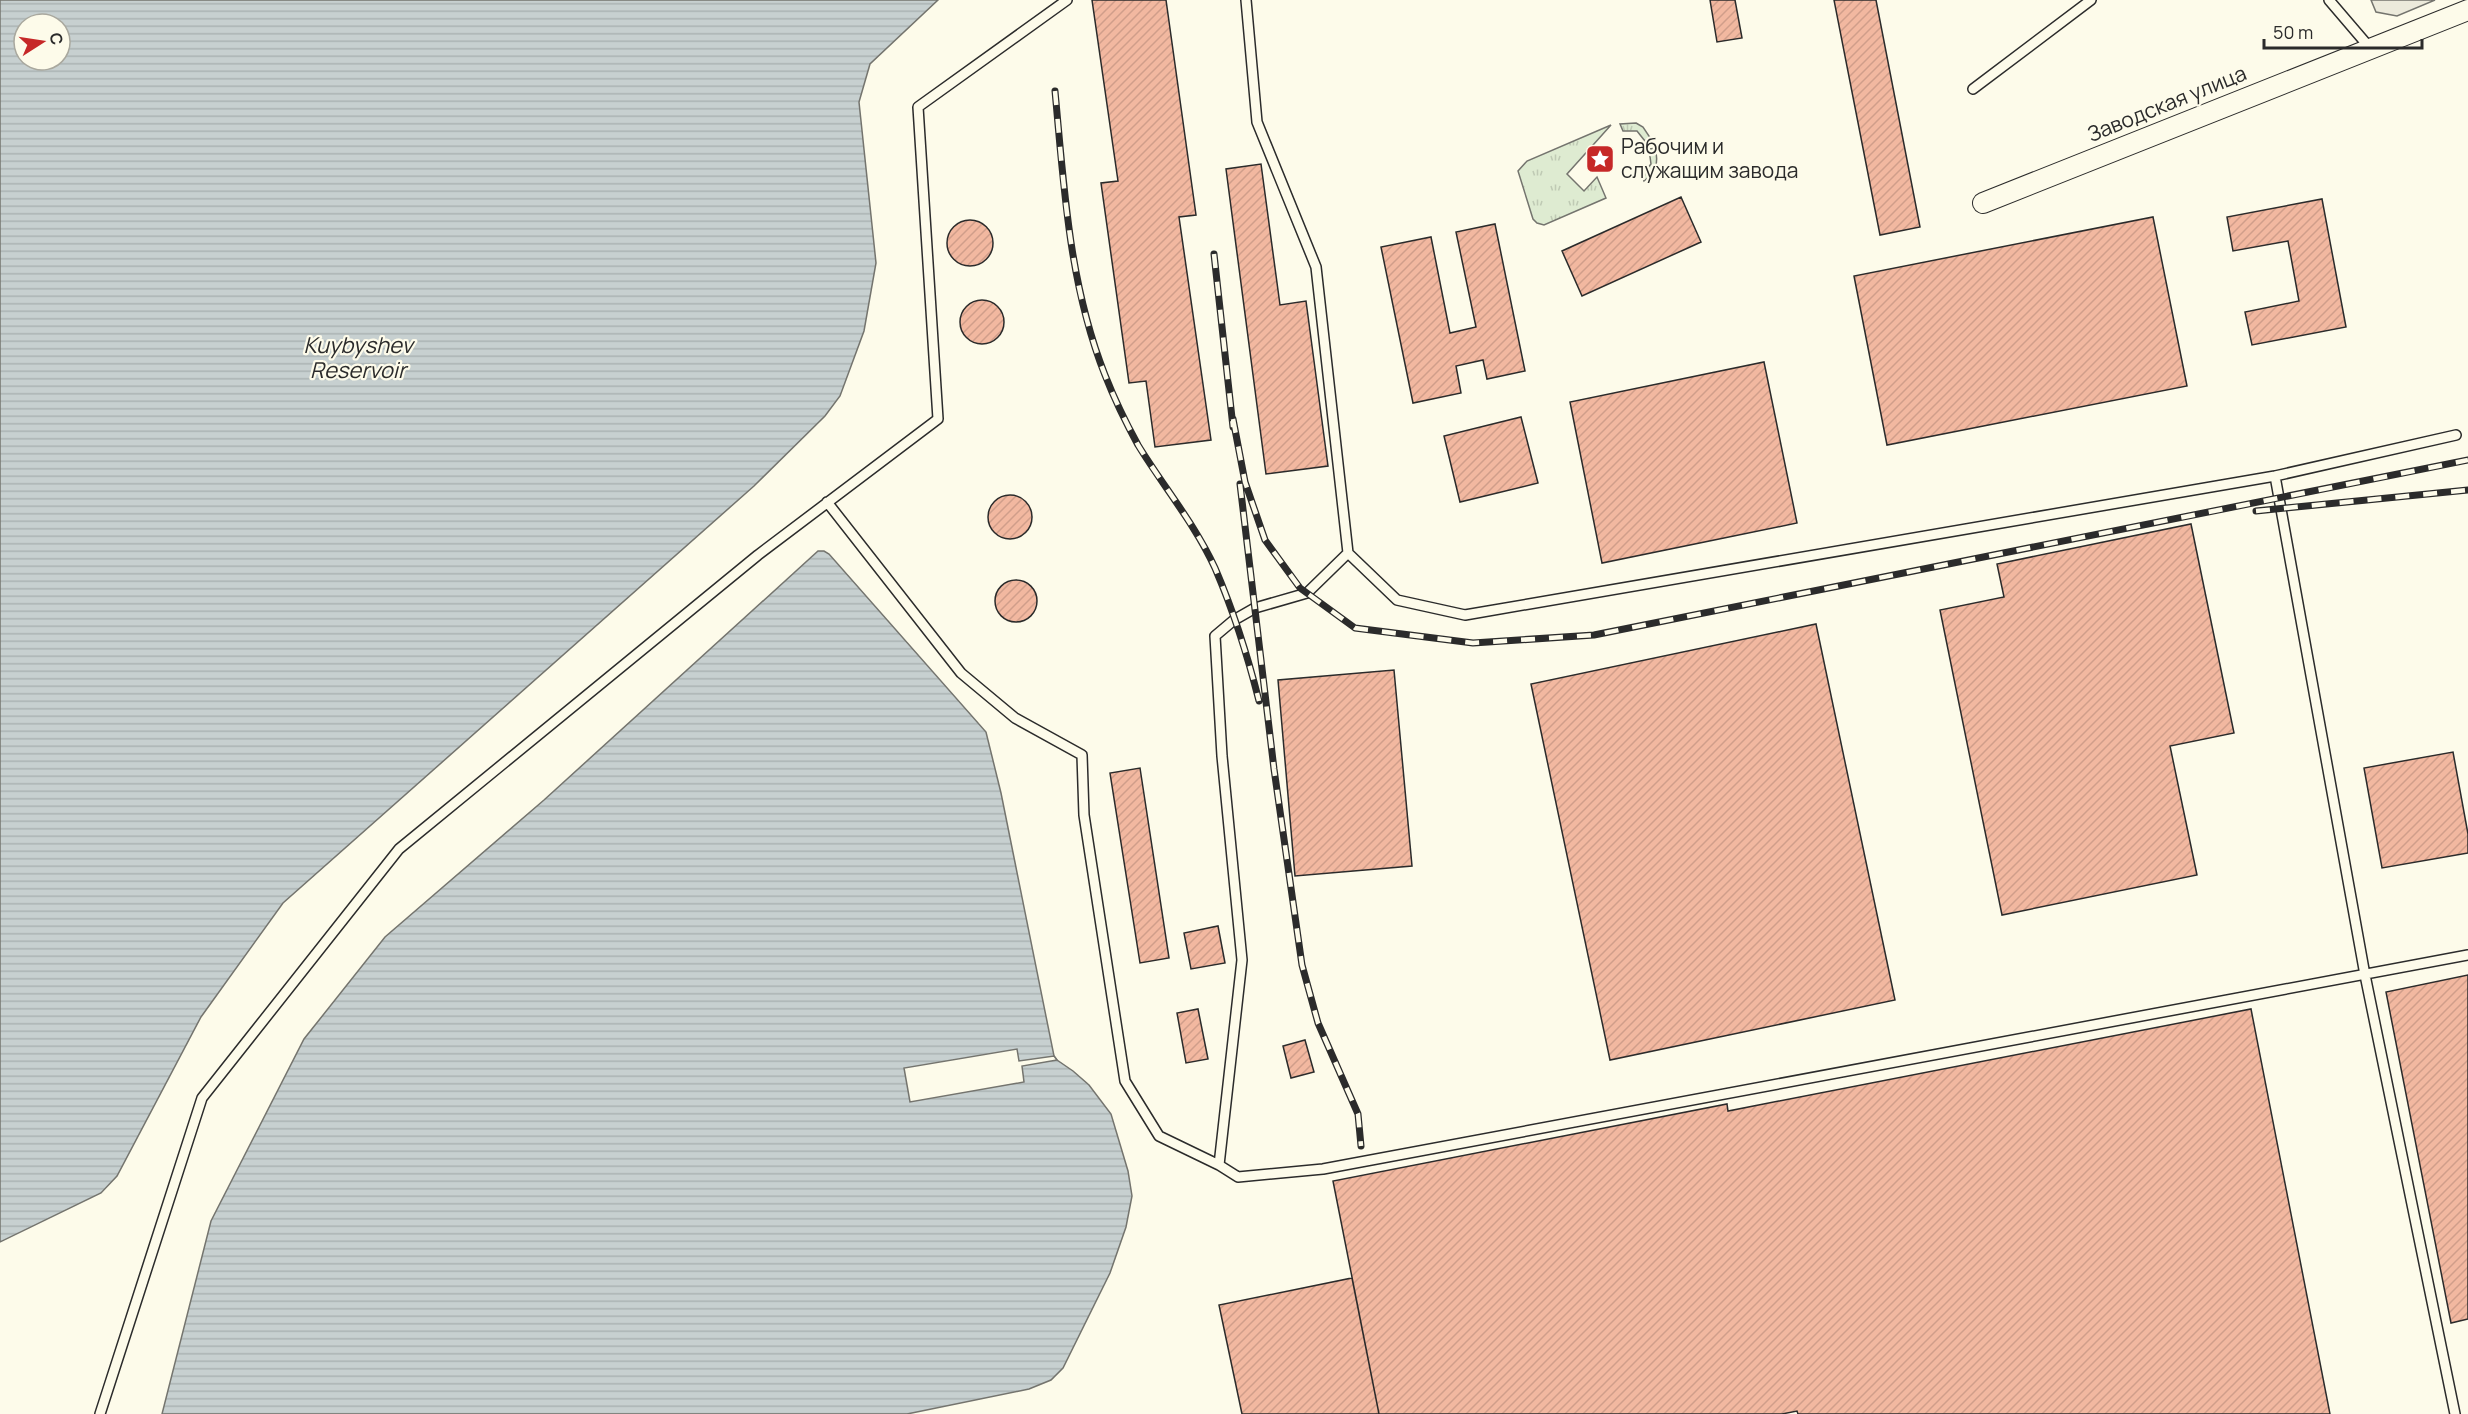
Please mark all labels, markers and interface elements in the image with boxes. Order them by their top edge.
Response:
north arrow [12,12,72,72]
scale bar [2264,12,2422,50]
text: 50 m [2273,20,2313,44]
text: С [45,31,69,47]
street label: Заводская улица [2083,58,2250,148]
place label: Рабочим и служащим завода [1621,132,1798,184]
place icon: Рабочим и служащим завода [1584,143,1616,175]
water label: Kuybyshev Reservoir [303,330,415,385]

